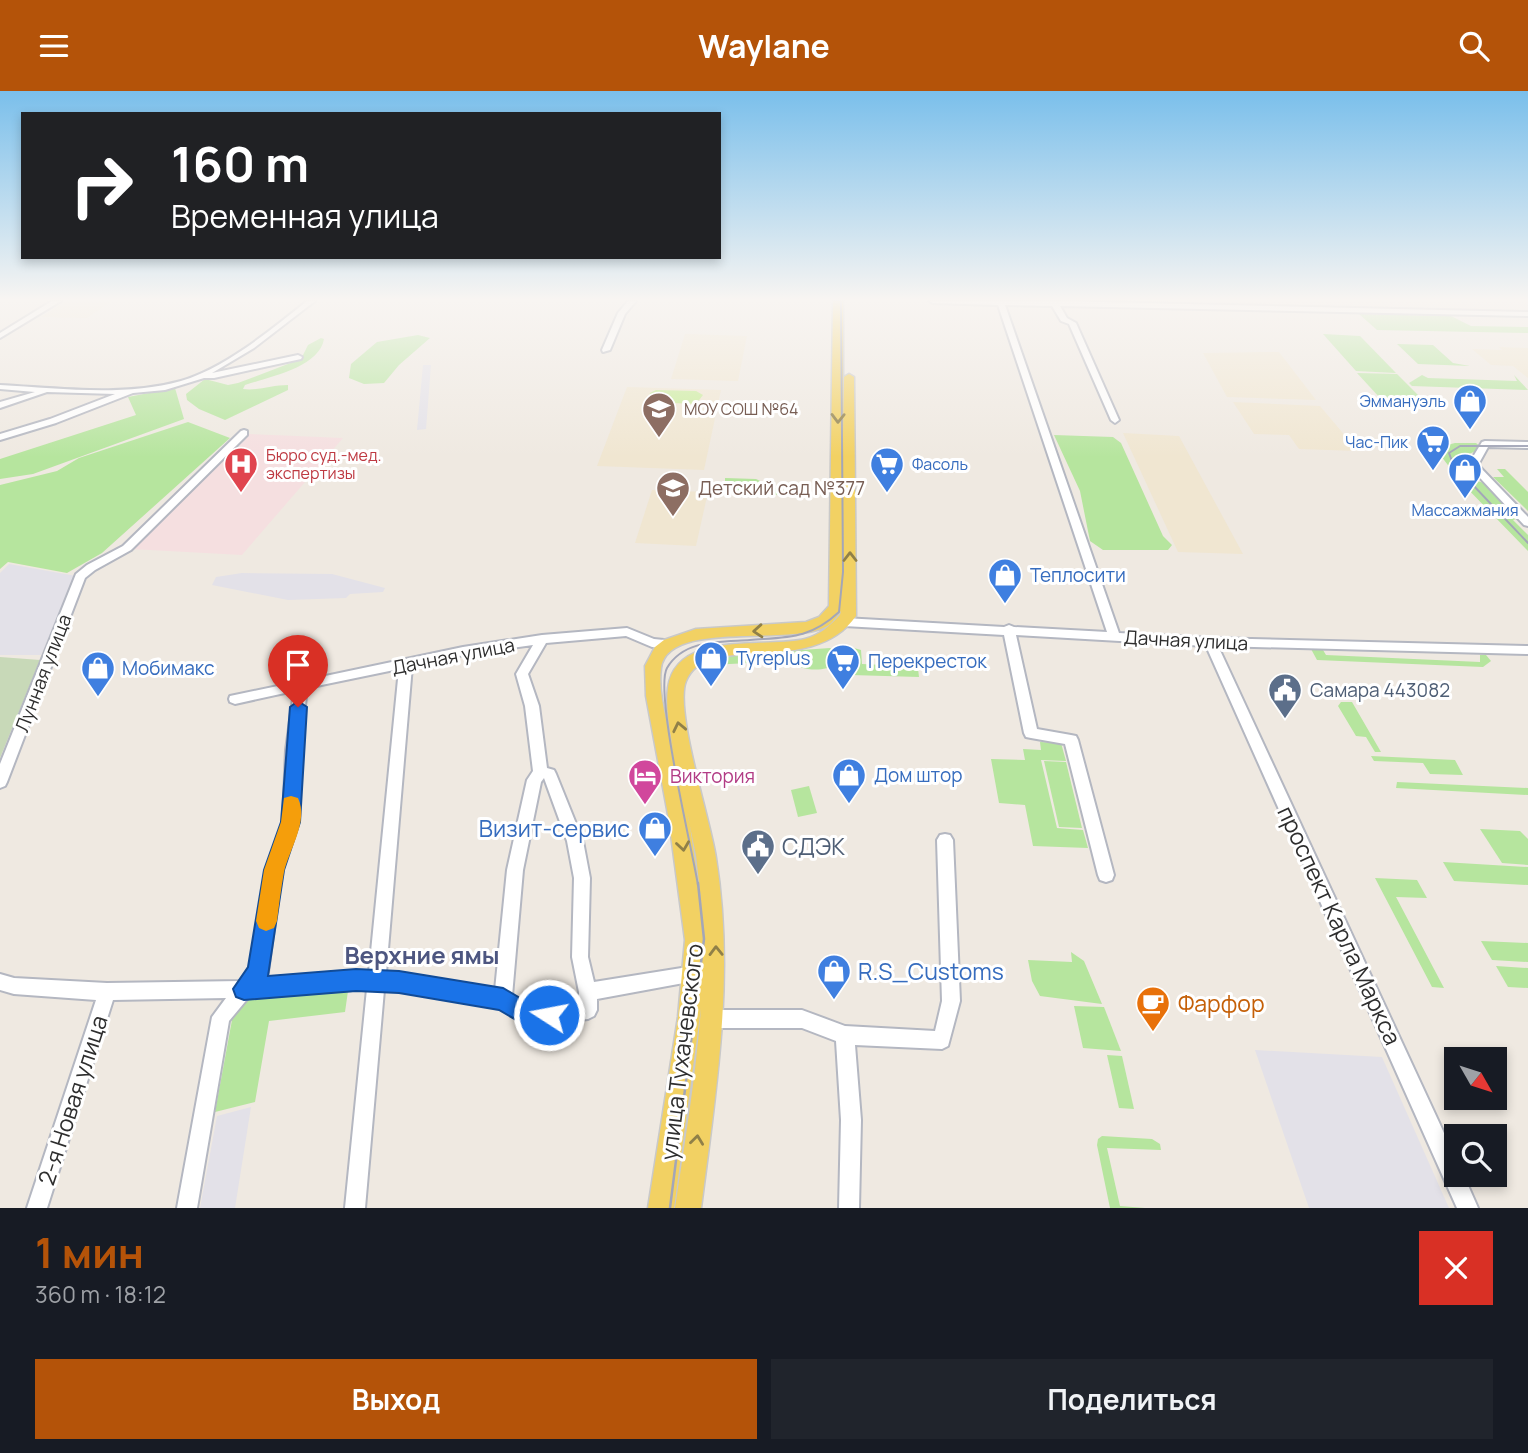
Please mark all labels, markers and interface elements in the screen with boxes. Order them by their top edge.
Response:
text: Waylane [698,24,830,68]
icon: menu [35,27,73,65]
icon: search [1455,27,1493,65]
text: 160 m [171,130,309,197]
icon: right [56,140,147,231]
text: Временная улица [171,194,439,238]
shop icon: Эммануэль [1451,382,1489,431]
school or university icon: МОУ СОШ №64 [640,390,678,439]
place label: Эммануэль [1360,390,1446,412]
place label: МОУ СОШ №64 [684,398,799,420]
one-way arrow [831,413,846,424]
supermarket icon: Час-Пик [1414,423,1452,472]
place label: Час-Пик [1345,431,1409,453]
place label: Бюро суд.-мед. экспертизы [266,444,382,484]
hospital icon: Бюро суд.-мед. экспертизы [222,445,260,494]
supermarket icon: Фасоль [868,445,906,494]
shop icon: Массажмания [1446,451,1484,500]
place label: Фасоль [912,453,968,475]
school or university icon: Детский сад №377 [654,469,692,518]
place label: Детский сад №377 [698,475,865,501]
place label: Массажмания [1411,499,1519,521]
one-way arrow [842,551,858,562]
shop icon: Теплосити [986,556,1024,605]
place label: Теплосити [1030,562,1126,588]
street label: Лунная улица [9,610,77,736]
one-way arrow [752,623,763,638]
street label: Дачная улица [1123,624,1249,656]
street label: Дачная улица [389,631,517,681]
pin [268,635,328,707]
shop icon: Tyreplus [692,639,730,688]
supermarket icon: Перекресток [824,642,862,691]
place label: Tyreplus [736,645,810,671]
icon: arrive [279,646,317,684]
place label: Перекресток [868,648,987,674]
shop icon: Мобимакс [79,649,117,698]
place label: Мобимакс [122,655,215,681]
public building icon: Самара 443082 [1266,671,1304,720]
place label: Самара 443082 [1310,677,1450,703]
one-way arrow [672,721,687,733]
shop icon: Дом штор [830,756,868,805]
hotel icon: Виктория [626,757,664,806]
place label: Дом штор [874,762,963,788]
place label: Виктория [670,763,755,789]
street label: проспект Карла Маркса [1271,800,1409,1050]
shop icon: Визит-сервис [636,809,674,858]
place label: Визит-сервис [479,812,630,844]
public building icon: СДЭК [739,827,777,876]
place label: СДЭК [782,830,845,862]
one-way arrow [675,840,690,852]
district label: Верхние ямы [344,938,500,971]
street label: улица Тухачевского [652,942,710,1162]
one-way arrow [708,945,724,956]
shop icon: R.S_Customs [815,952,853,1001]
place label: R.S_Customs [858,955,1004,987]
position arrow [512,978,586,1052]
cafe icon: Фарфор [1134,984,1172,1033]
place label: Фарфор [1178,987,1265,1019]
street label: 2-я Новая улица [29,1011,115,1189]
north arrow [1444,1047,1507,1109]
map controls [1444,1047,1507,1187]
button: search [1444,1124,1507,1187]
one-way arrow [689,1134,704,1146]
text: 1 мин [35,1223,144,1281]
button: close [1419,1231,1493,1305]
text: 360 m · 18:12 [35,1278,166,1310]
button: Выход [35,1359,757,1439]
button: Поделиться [771,1359,1493,1439]

